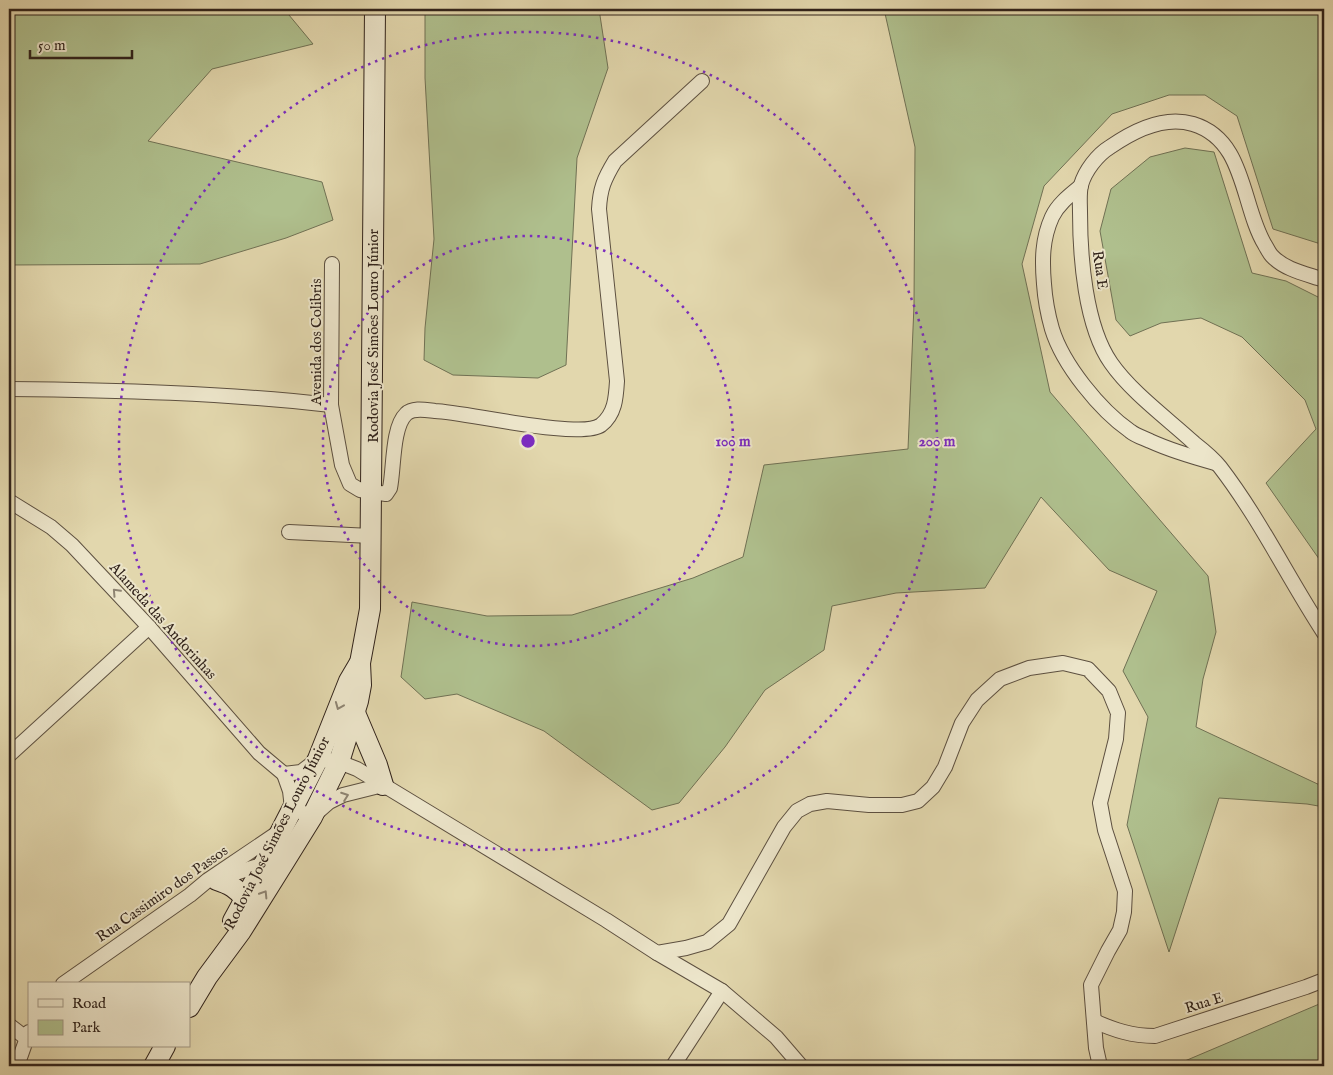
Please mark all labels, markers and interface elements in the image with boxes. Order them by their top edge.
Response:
scale bar [30,28,132,60]
text: 50 m [38,36,66,55]
street label: Rodovia José Simões Louro Júnior [364,228,383,443]
street label: Rua E [1088,249,1112,291]
street label: Avenida dos Colibris [307,278,326,407]
centre of rings [519,432,537,450]
text: 100 m [715,432,751,451]
text: 200 m [919,432,956,451]
street label: Alameda das Andorinhas [105,558,221,684]
one-way arrow [113,588,122,597]
one-way arrow [335,701,345,710]
street label: Rodovia José Simões Louro Júnior [220,733,334,933]
one-way arrow [340,792,348,802]
street label: Rua Cassimiro dos Passos [92,841,232,947]
one-way arrow [258,890,268,899]
legend [28,982,190,1048]
street label: Rua E [1182,988,1226,1018]
text: Road [72,994,107,1013]
text: Park [72,1018,102,1037]

